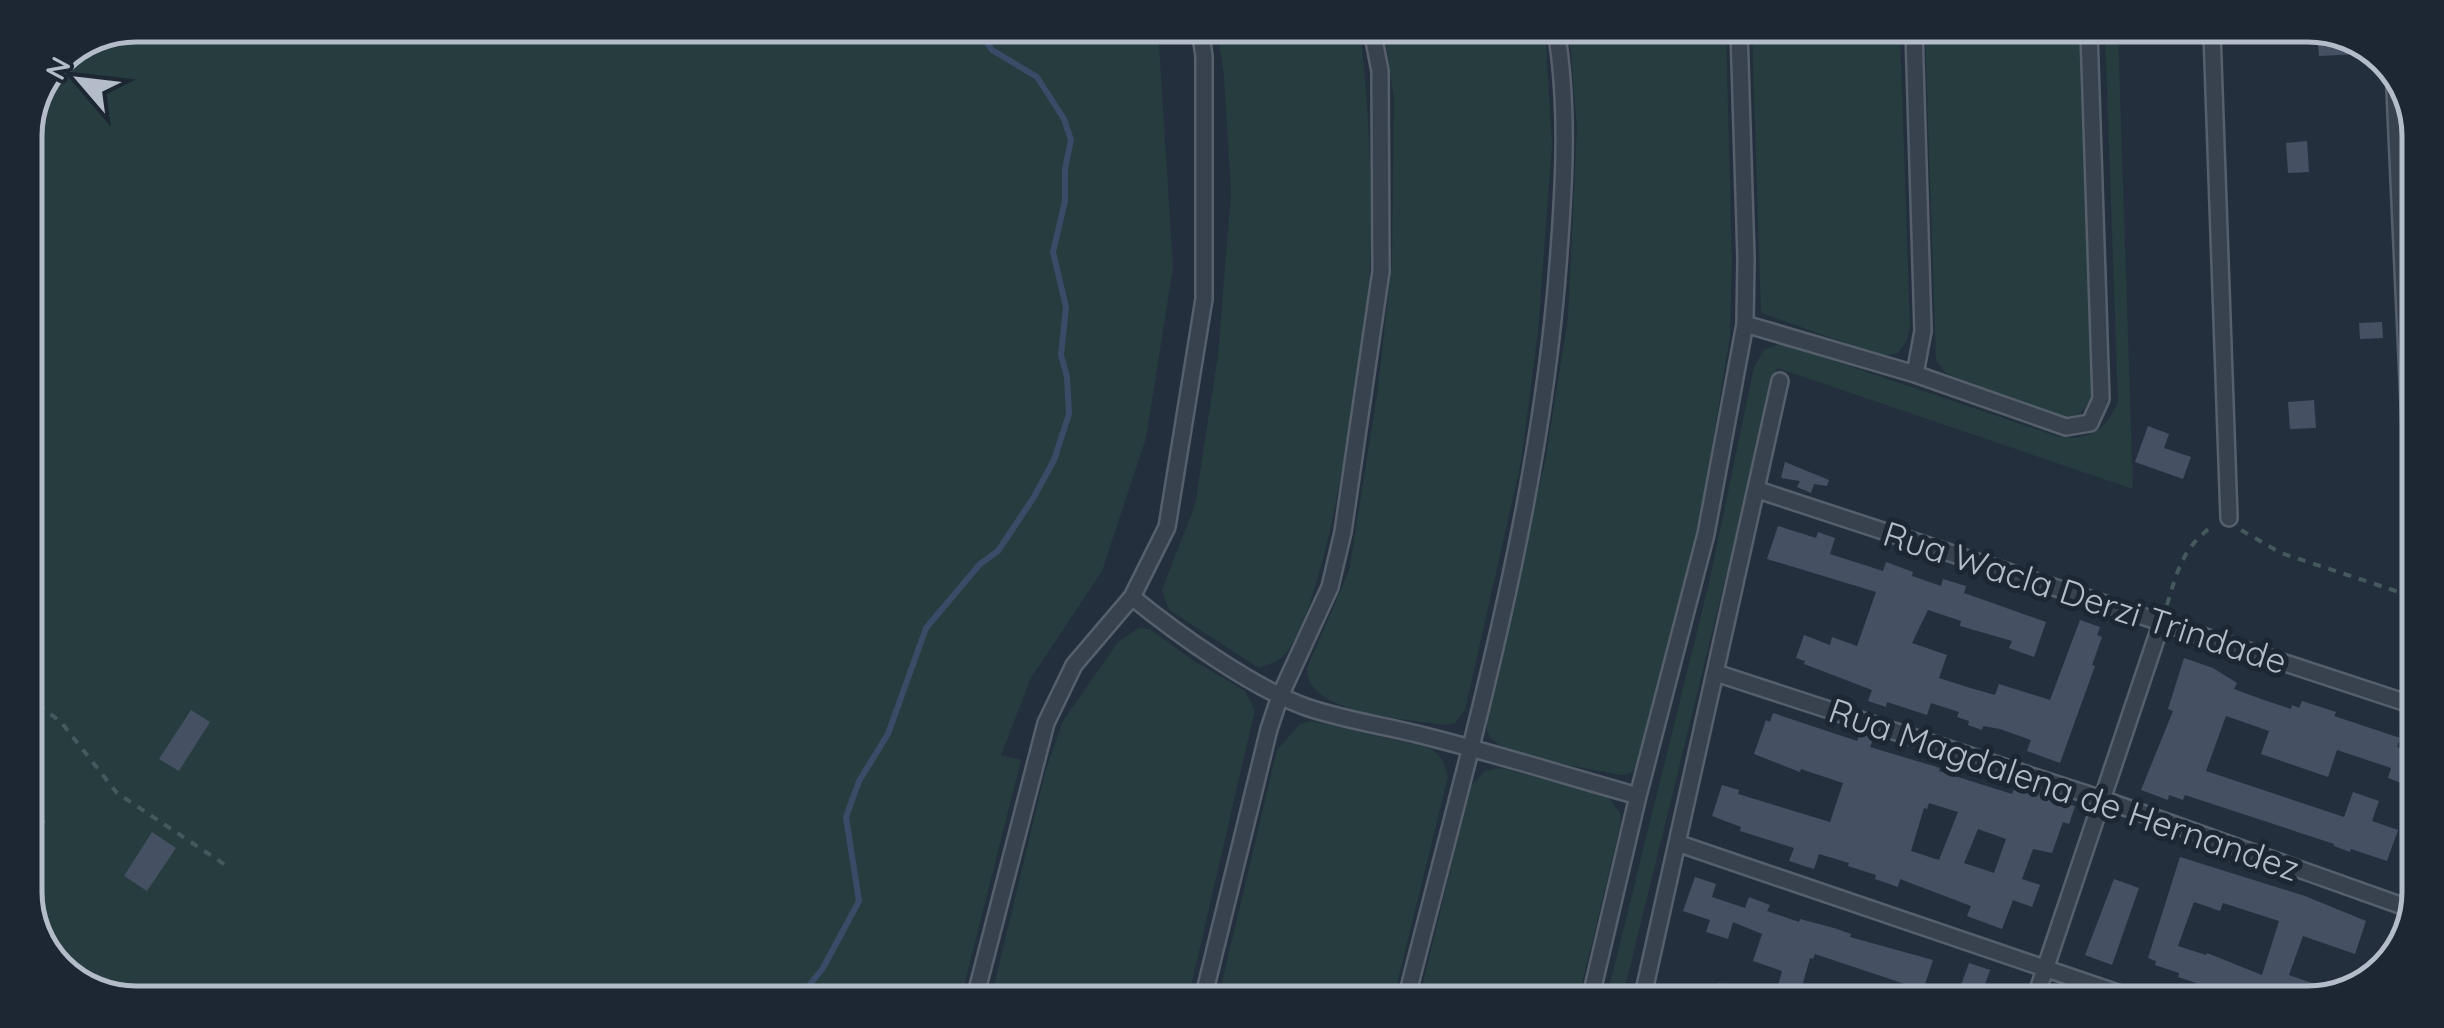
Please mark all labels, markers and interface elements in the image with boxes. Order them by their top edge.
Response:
north arrow [30,30,130,130]
text: N [37,51,78,85]
street label: Rua Wacla Derzi Trindade [1878,511,2293,683]
street label: Rua Magdalena de Hernandez [1823,688,2305,890]

